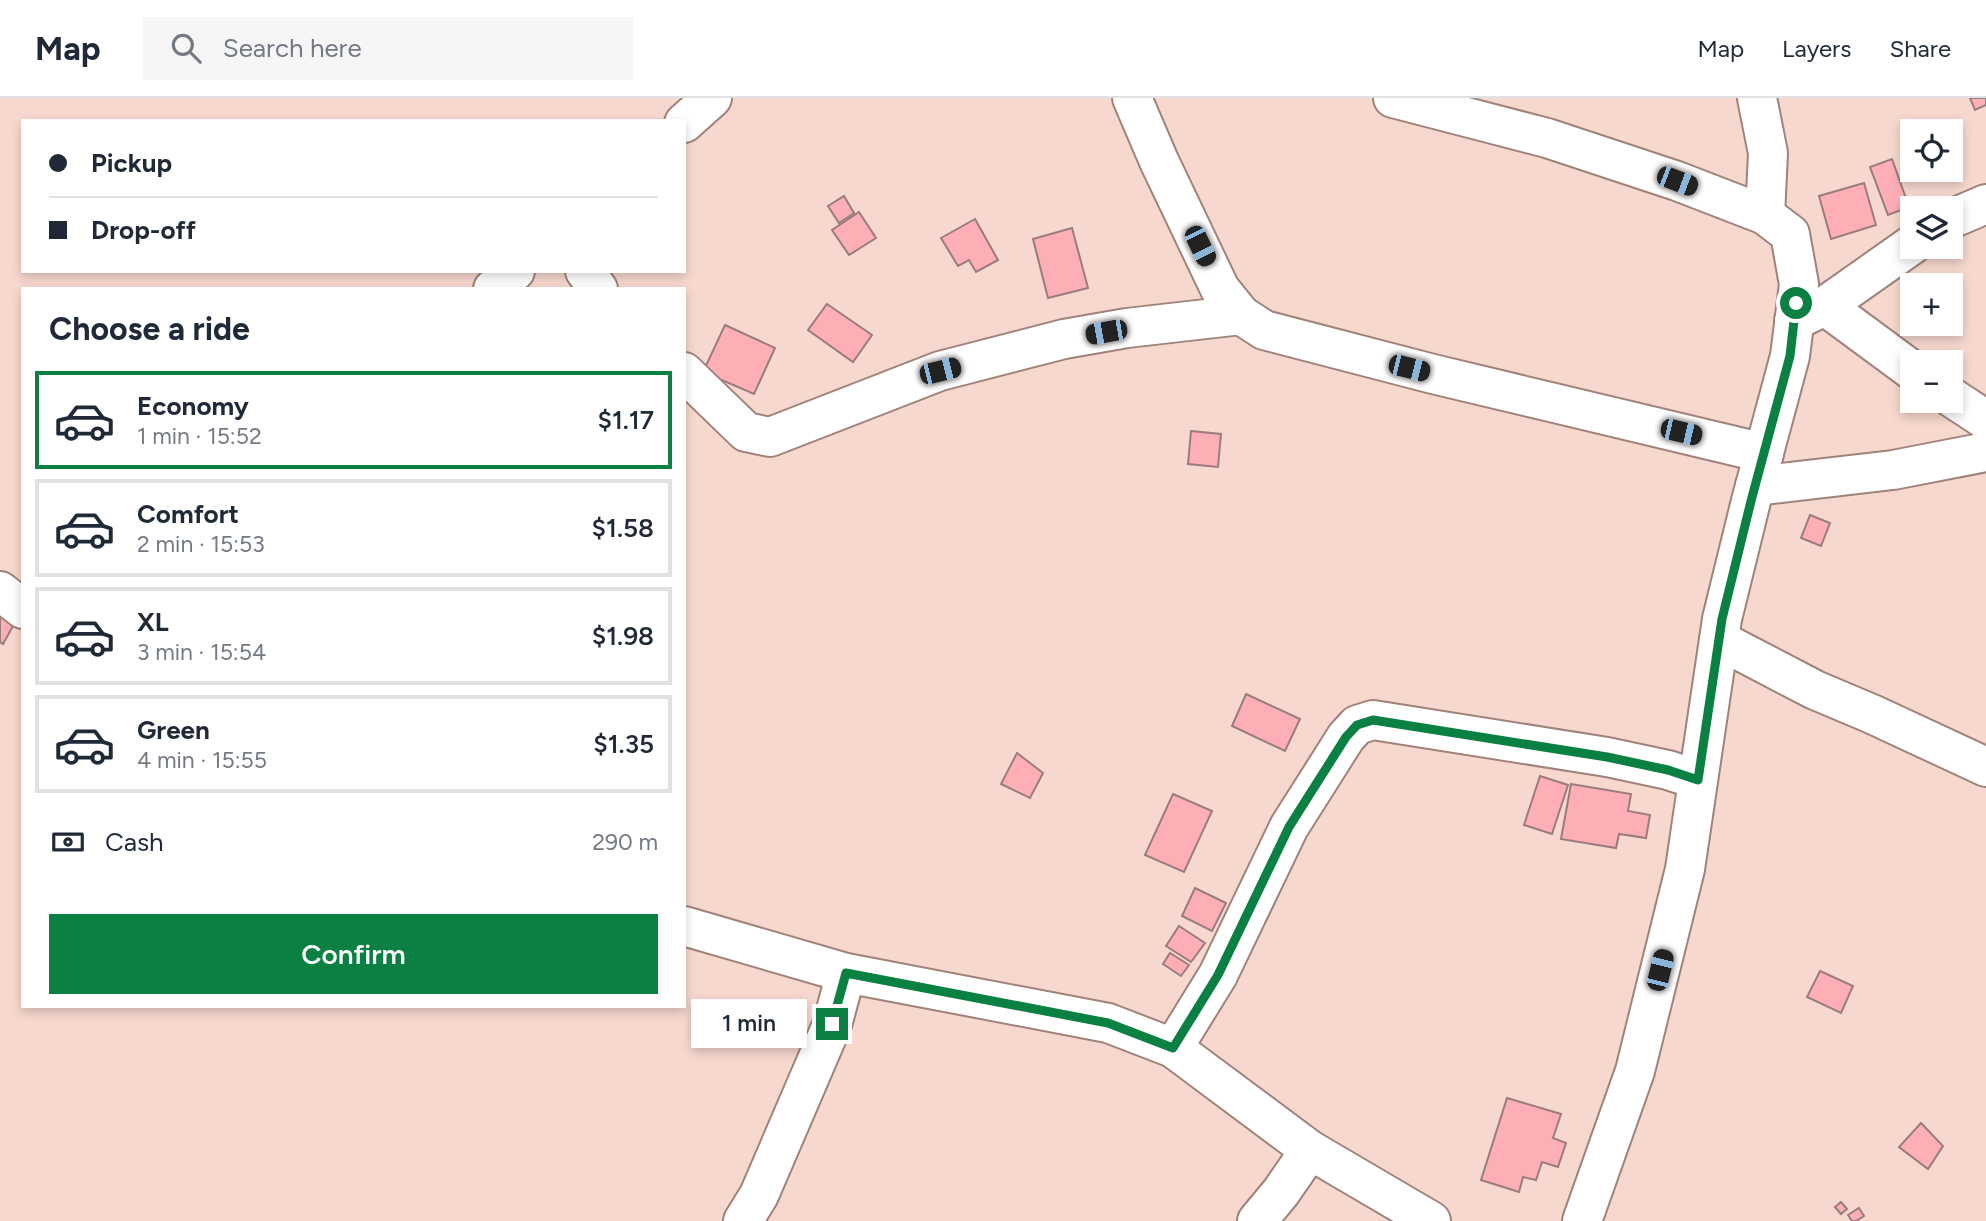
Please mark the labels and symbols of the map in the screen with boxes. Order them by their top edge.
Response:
car [1654,164,1701,198]
car [1182,223,1219,269]
route start [1780,287,1812,319]
car [1084,318,1129,346]
car [1387,353,1432,383]
car [918,356,963,386]
car [1659,417,1704,447]
car [1645,947,1676,993]
callout: 1 min [692,1000,808,1048]
route end [816,1008,848,1040]

